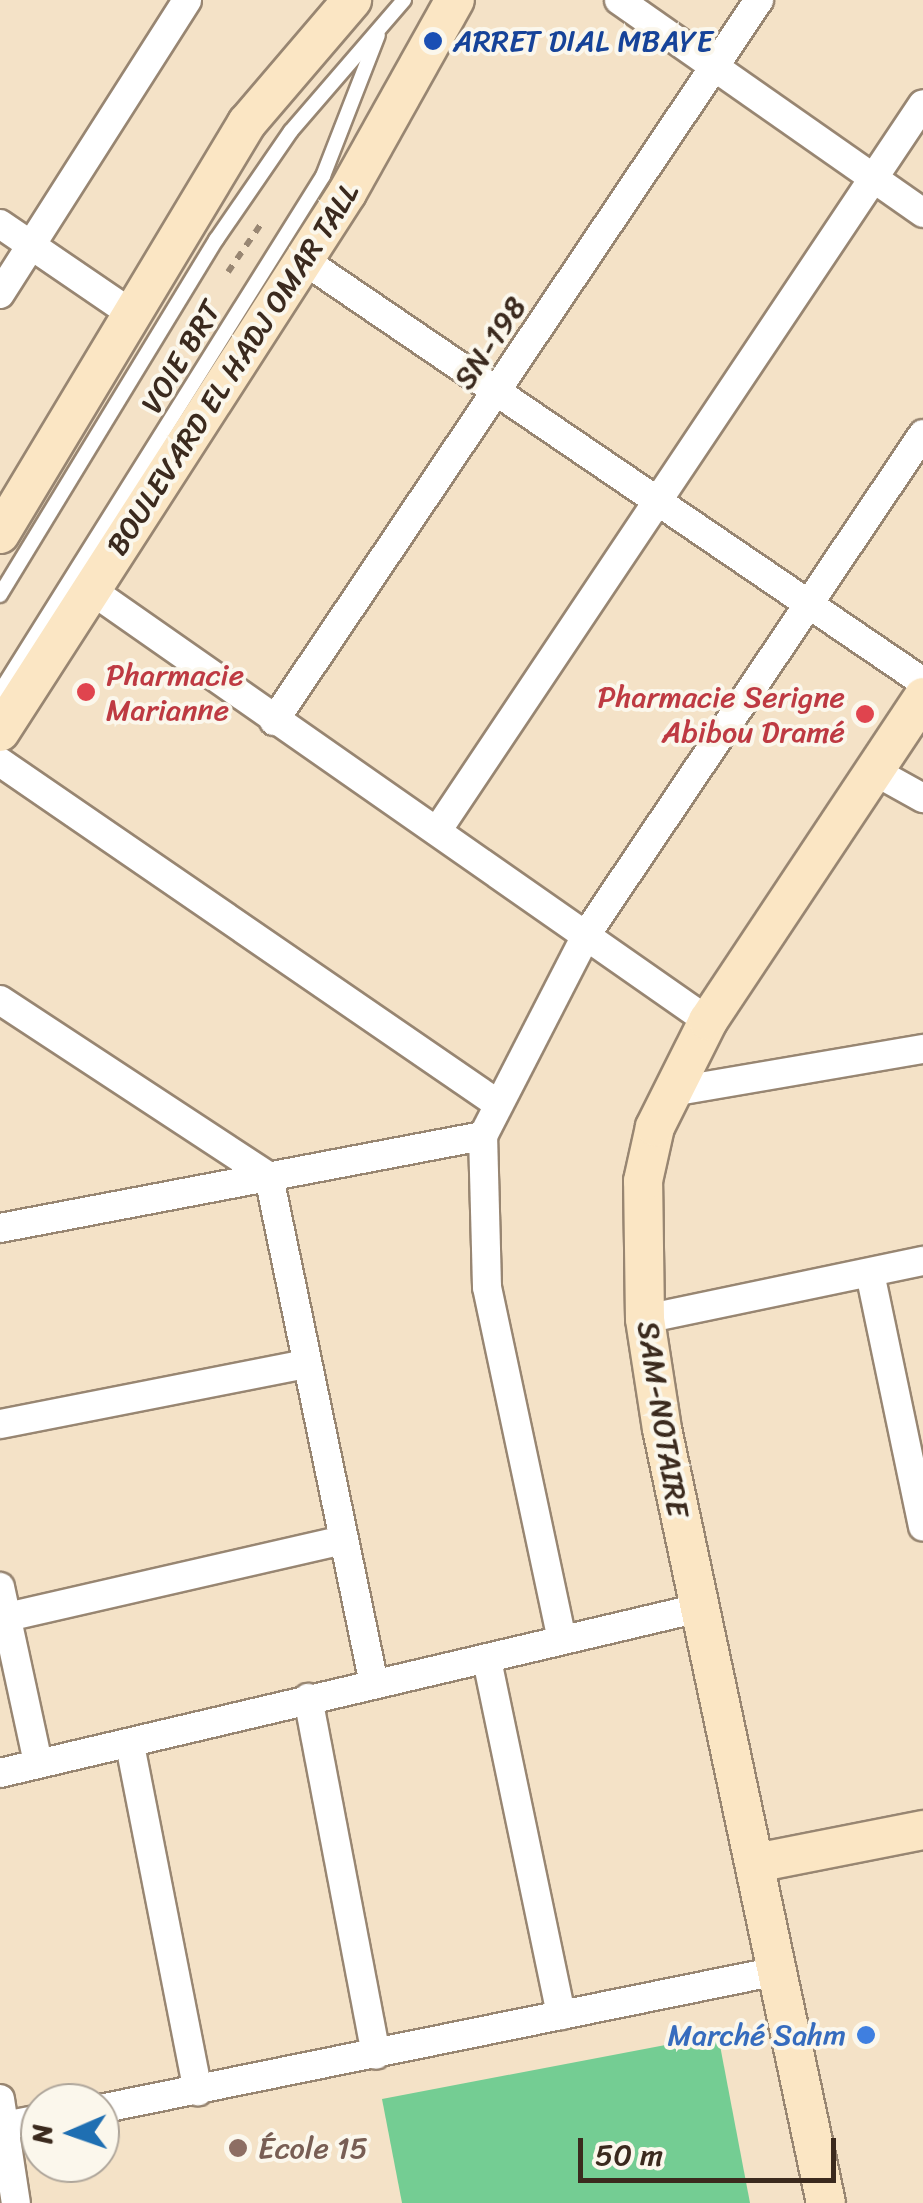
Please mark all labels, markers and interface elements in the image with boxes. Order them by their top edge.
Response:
place label: ARRET DIAL MBAYE [453,23,716,59]
marker: ARRET DIAL MBAYE [422,30,444,52]
street label: BOULEVARD EL HADJ OMAR TALL [98,175,368,563]
street label: SN-198 [446,290,534,396]
street label: VOIE BRT [134,295,228,419]
place label: Pharmacie Marianne [106,657,244,728]
place label: Pharmacie Serigne Abibou Dramé [598,679,845,750]
marker: Pharmacie Marianne [75,681,97,703]
marker: Pharmacie Serigne Abibou Dramé [854,703,876,725]
street label: SAM-NOTAIRE [630,1318,696,1520]
place label: Marché Sahm [668,2017,846,2053]
marker: Marché Sahm [855,2024,877,2046]
north arrow [20,2083,120,2183]
scale bar [583,2118,840,2180]
text: N [17,2123,66,2145]
text: 50 m [595,2128,663,2182]
place label: École 15 [258,2130,368,2166]
marker: École 15 [227,2137,249,2159]

